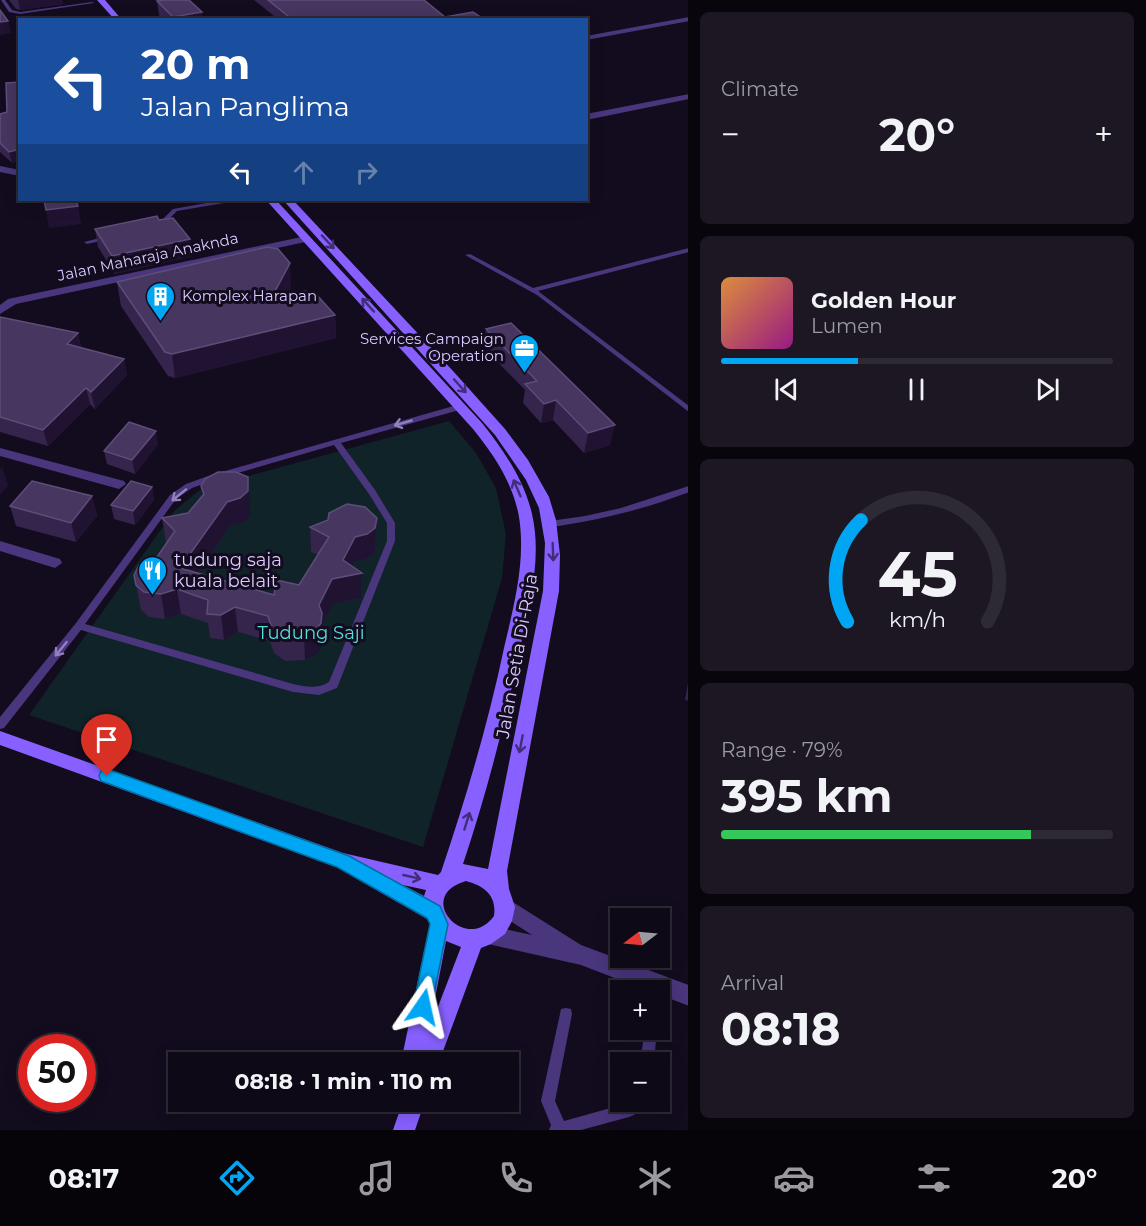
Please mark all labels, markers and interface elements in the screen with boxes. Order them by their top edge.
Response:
text: 20 m [141,38,250,90]
icon: left [42,42,120,120]
text: Climate [721,77,799,101]
text: Jalan Panglima [141,90,350,123]
text: 20° [879,107,955,162]
text: − [721,114,740,154]
text: + [1094,114,1113,154]
icon: left [224,156,257,189]
icon: ahead [287,156,320,189]
icon: right [350,156,383,189]
street label: Jalan Maharaja Anaknda [55,228,240,285]
one-way arrow [321,235,335,250]
building icon: Komplex Harapan [145,280,177,322]
place label: Komplex Harapan [182,286,317,305]
text: Golden Hour [811,287,956,314]
one-way arrow [361,298,375,313]
text: Lumen [811,314,883,338]
place label: Services Campaign Operation [360,329,504,365]
office icon: Services Campaign Operation [509,332,541,374]
icon: previous [770,373,803,406]
icon: pause [900,373,933,406]
icon: next [1031,373,1064,406]
one-way arrow [453,379,467,394]
one-way arrow [394,418,413,429]
one-way arrow [511,480,522,498]
one-way arrow [171,488,187,501]
text: 45 [877,536,957,612]
one-way arrow [547,542,558,562]
place label: tudung saja kuala belait [174,549,282,592]
restaurant icon: tudung saja kuala belait [137,554,169,596]
street label: Jalan Setia Di-Raja [491,572,542,741]
text: km/h [888,606,946,632]
park label: Tudung Saji [257,622,365,644]
one-way arrow [54,641,67,657]
pin [81,714,132,776]
icon: arrive [90,723,123,756]
one-way arrow [515,734,526,754]
text: Range · 79% [721,738,843,762]
text: 395 km [721,768,892,823]
one-way arrow [462,812,473,831]
one-way arrow [402,872,421,884]
north arrow [610,908,670,968]
map controls [610,908,670,1112]
text: Arrival [721,971,784,995]
position arrow [391,975,455,1039]
button: + [610,980,670,1040]
text: 08:18 [721,1001,840,1056]
speed limit sign: 50 [18,1034,96,1112]
button: − [610,1052,670,1112]
text: 08:18 · 1 min · 110 m [235,1068,452,1095]
icon: directions [216,1157,258,1199]
icon: music [356,1157,398,1199]
icon: phone [495,1157,537,1199]
icon: climate [634,1157,676,1199]
icon: car [773,1157,815,1199]
icon: filters [913,1157,955,1199]
text: 08:17 [49,1162,119,1195]
text: 20° [1052,1162,1097,1195]

